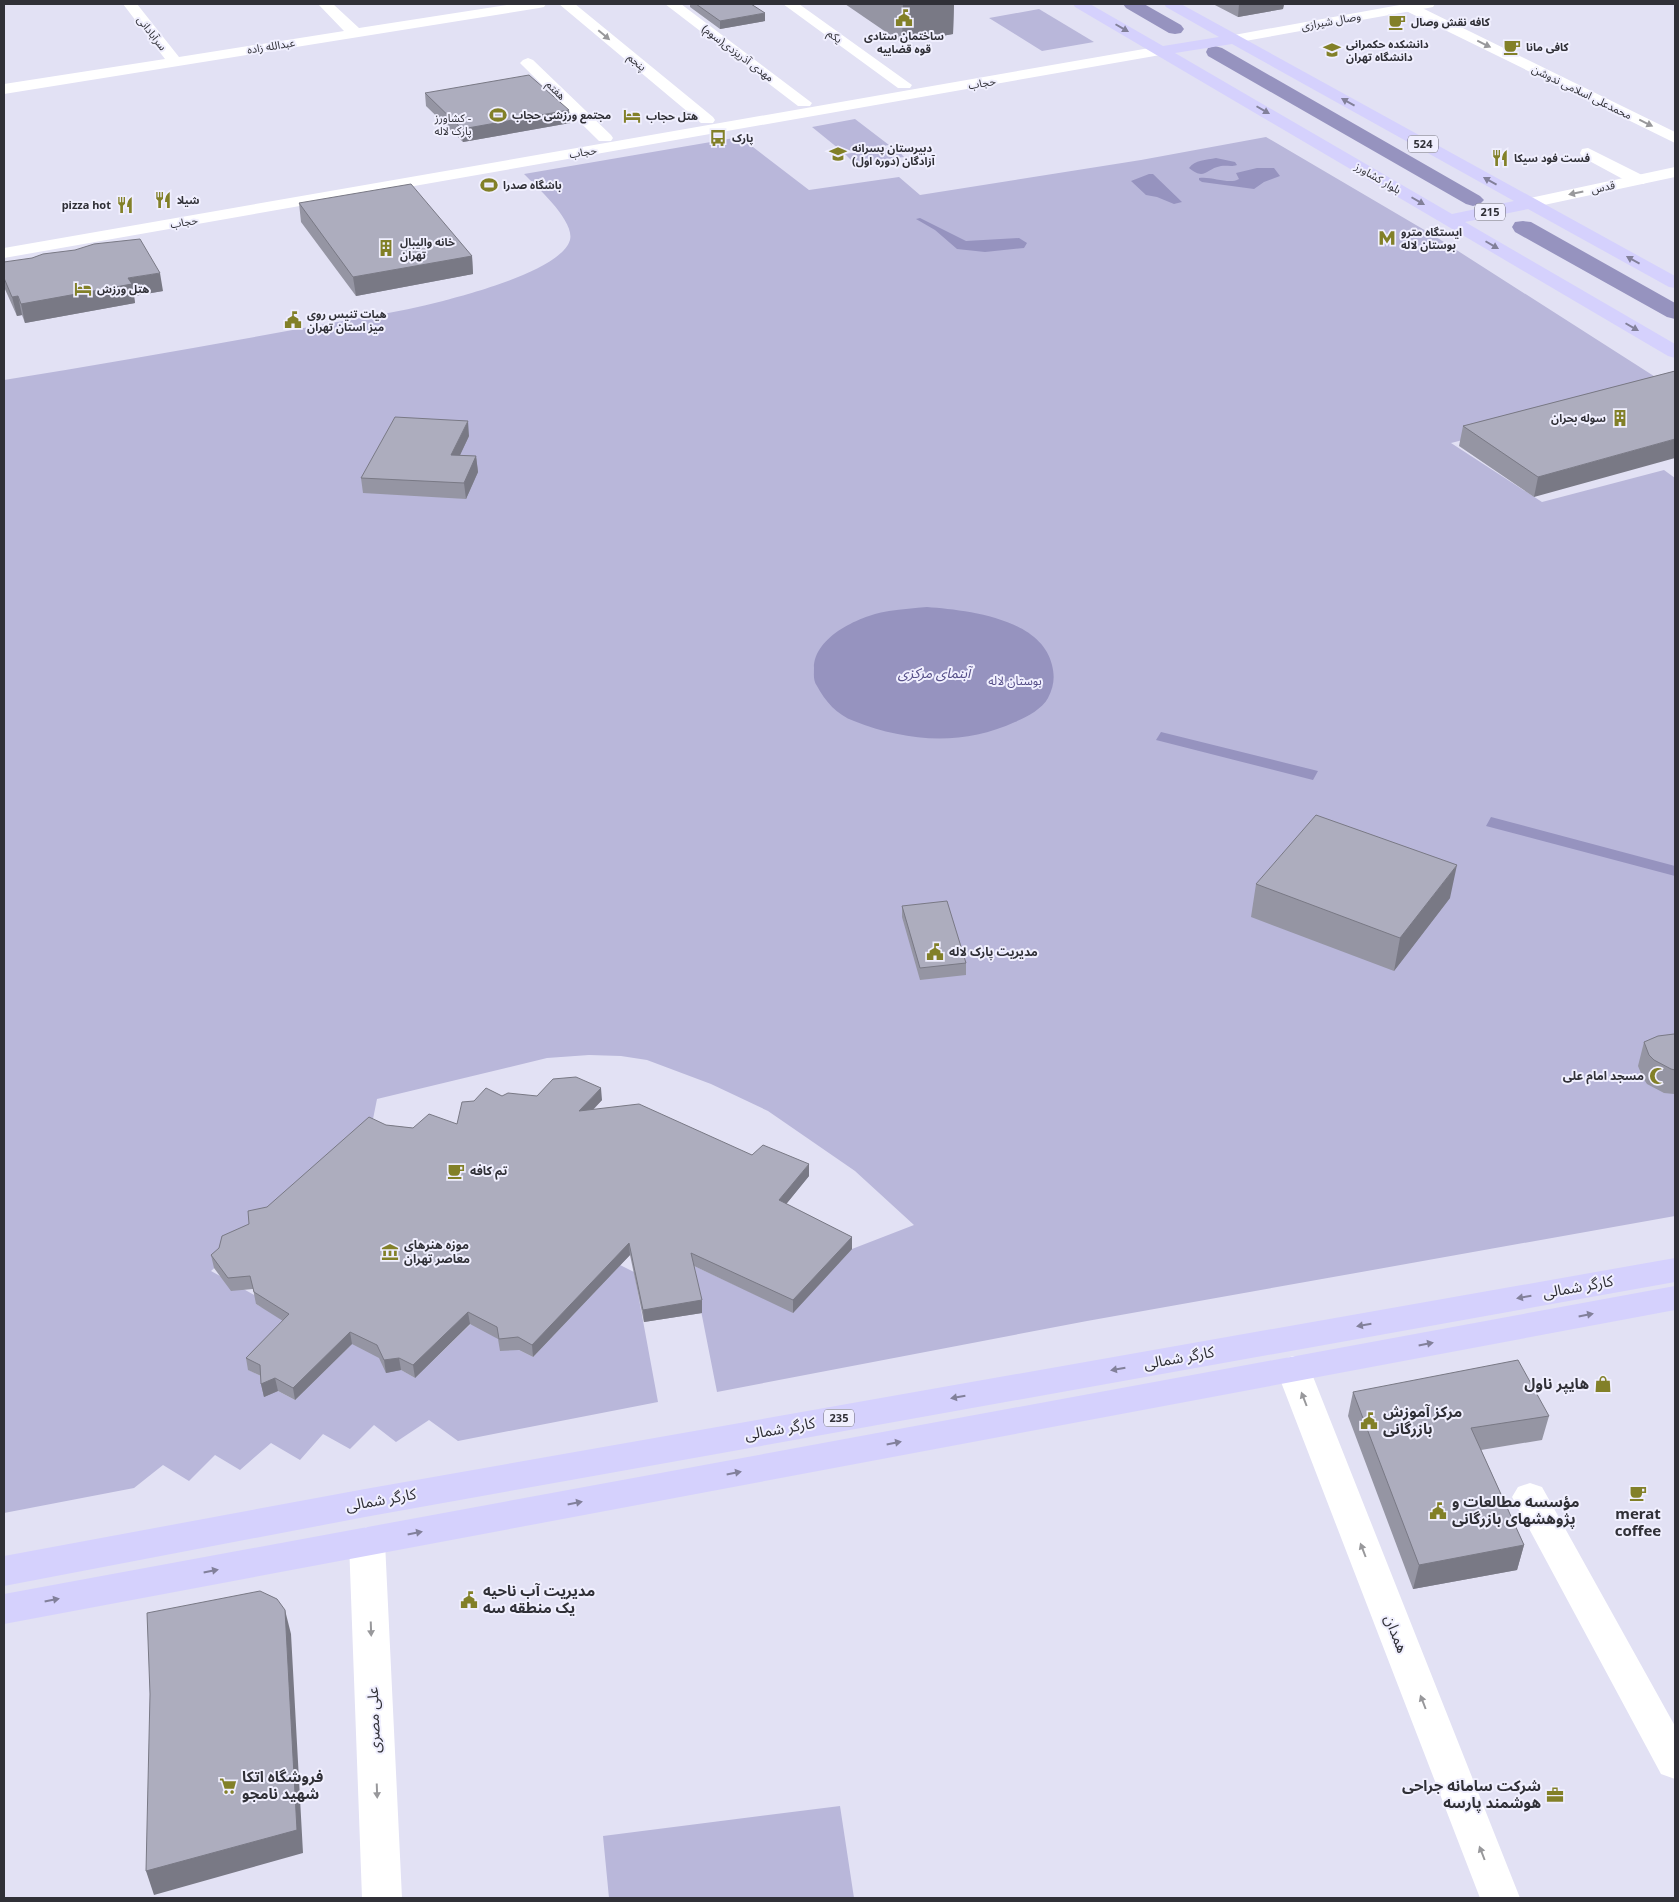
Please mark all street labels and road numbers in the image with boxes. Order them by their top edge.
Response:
street label: وصال شیرازی [1300,8,1362,33]
street label: سرآبادانی [134,12,171,54]
street label: مهدی آذریزدی(سوم) [699,21,778,86]
street label: یکم [824,25,846,48]
street label: عبدالله زاده [246,34,296,57]
street label: پنجم [623,49,650,75]
street label: محمدعلی اسلامی ندوشن [1530,61,1635,122]
street label: حجاب [967,73,997,93]
street label: هفتم [542,77,569,104]
road number: 524 [1408,136,1438,152]
street label: حجاب [568,142,598,162]
street label: بلوار کشاورز [1352,158,1404,197]
street label: قدس [1590,177,1616,196]
road number: 215 [1475,203,1505,220]
street label: حجاب [169,212,199,232]
street label: کارگر شمالی [1541,1270,1615,1302]
street label: کارگر شمالی [1142,1341,1216,1373]
road number: 235 [824,1410,854,1426]
street label: کارگر شمالی [743,1412,817,1444]
street label: کارگر شمالی [344,1483,418,1515]
street label: همدان [1381,1612,1413,1655]
street label: علی مصری [362,1686,384,1754]

